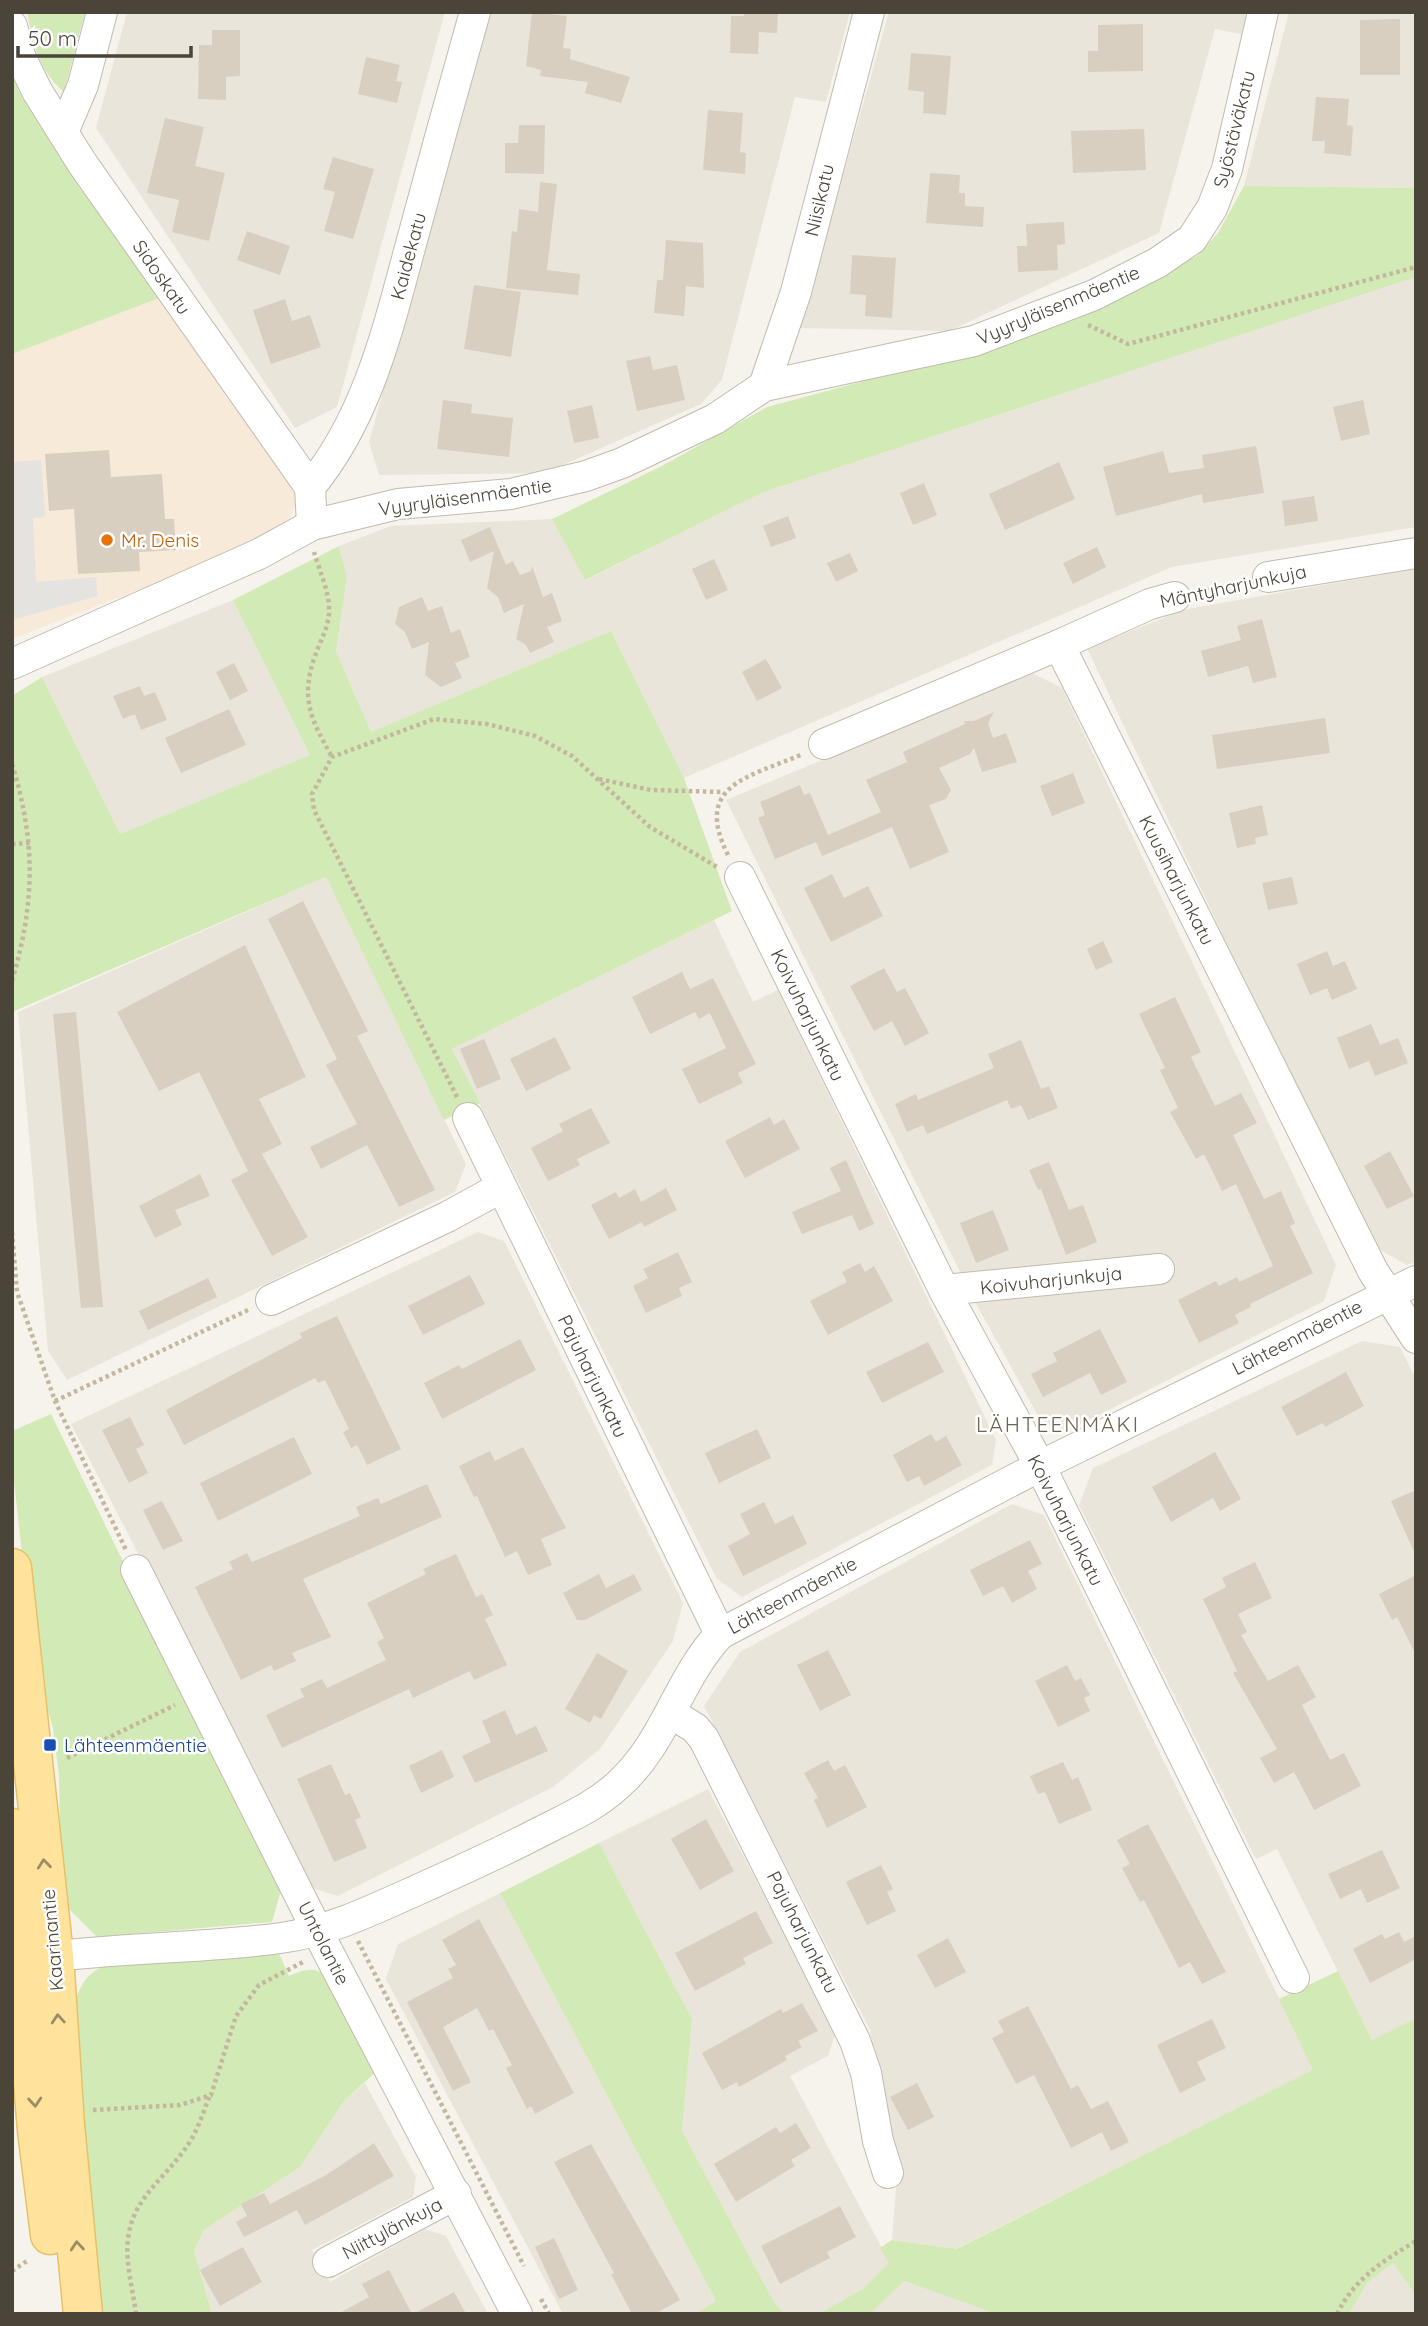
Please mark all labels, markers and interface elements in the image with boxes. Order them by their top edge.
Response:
scale bar [18,14,191,58]
text: 50 m [28,25,77,51]
street label: Syöstäväkatu [1208,68,1260,190]
street label: Niisikatu [799,161,839,239]
street label: Kaidekatu [385,210,431,302]
street label: Sidoskatu [128,235,196,319]
street label: Vyyryläisenmäentie [973,260,1143,350]
street label: Vyyryläisenmäentie [377,473,553,521]
place label: Mr. Denis [121,528,199,552]
marker: Mr. Denis [99,532,115,548]
street label: Mäntyharjunkuja [1157,559,1309,613]
street label: Kuusiharjunkatu [1134,811,1220,949]
street label: Koivuharjunkatu [766,945,850,1085]
street label: Koivuharjunkuja [979,1261,1123,1299]
street label: Lähteenmäentie [1228,1294,1366,1380]
street label: Pajuharjunkatu [553,1311,633,1441]
district label: LÄHTEENMÄKI [976,1411,1140,1437]
street label: Koivuharjunkatu [1023,1450,1109,1590]
street label: Lähteenmäentie [723,1551,861,1639]
place label: Lähteenmäentie [64,1733,207,1757]
marker: Lähteenmäentie [42,1737,58,1753]
one-way arrow [37,1858,52,1870]
street label: Pajuharjunkatu [762,1867,844,1997]
street label: Kaarinantie [36,1888,68,1992]
street label: Untolantie [293,1897,355,1989]
one-way arrow [51,2013,66,2024]
one-way arrow [27,2097,42,2108]
street label: Niittylänkuja [338,2192,446,2264]
one-way arrow [69,2240,84,2252]

